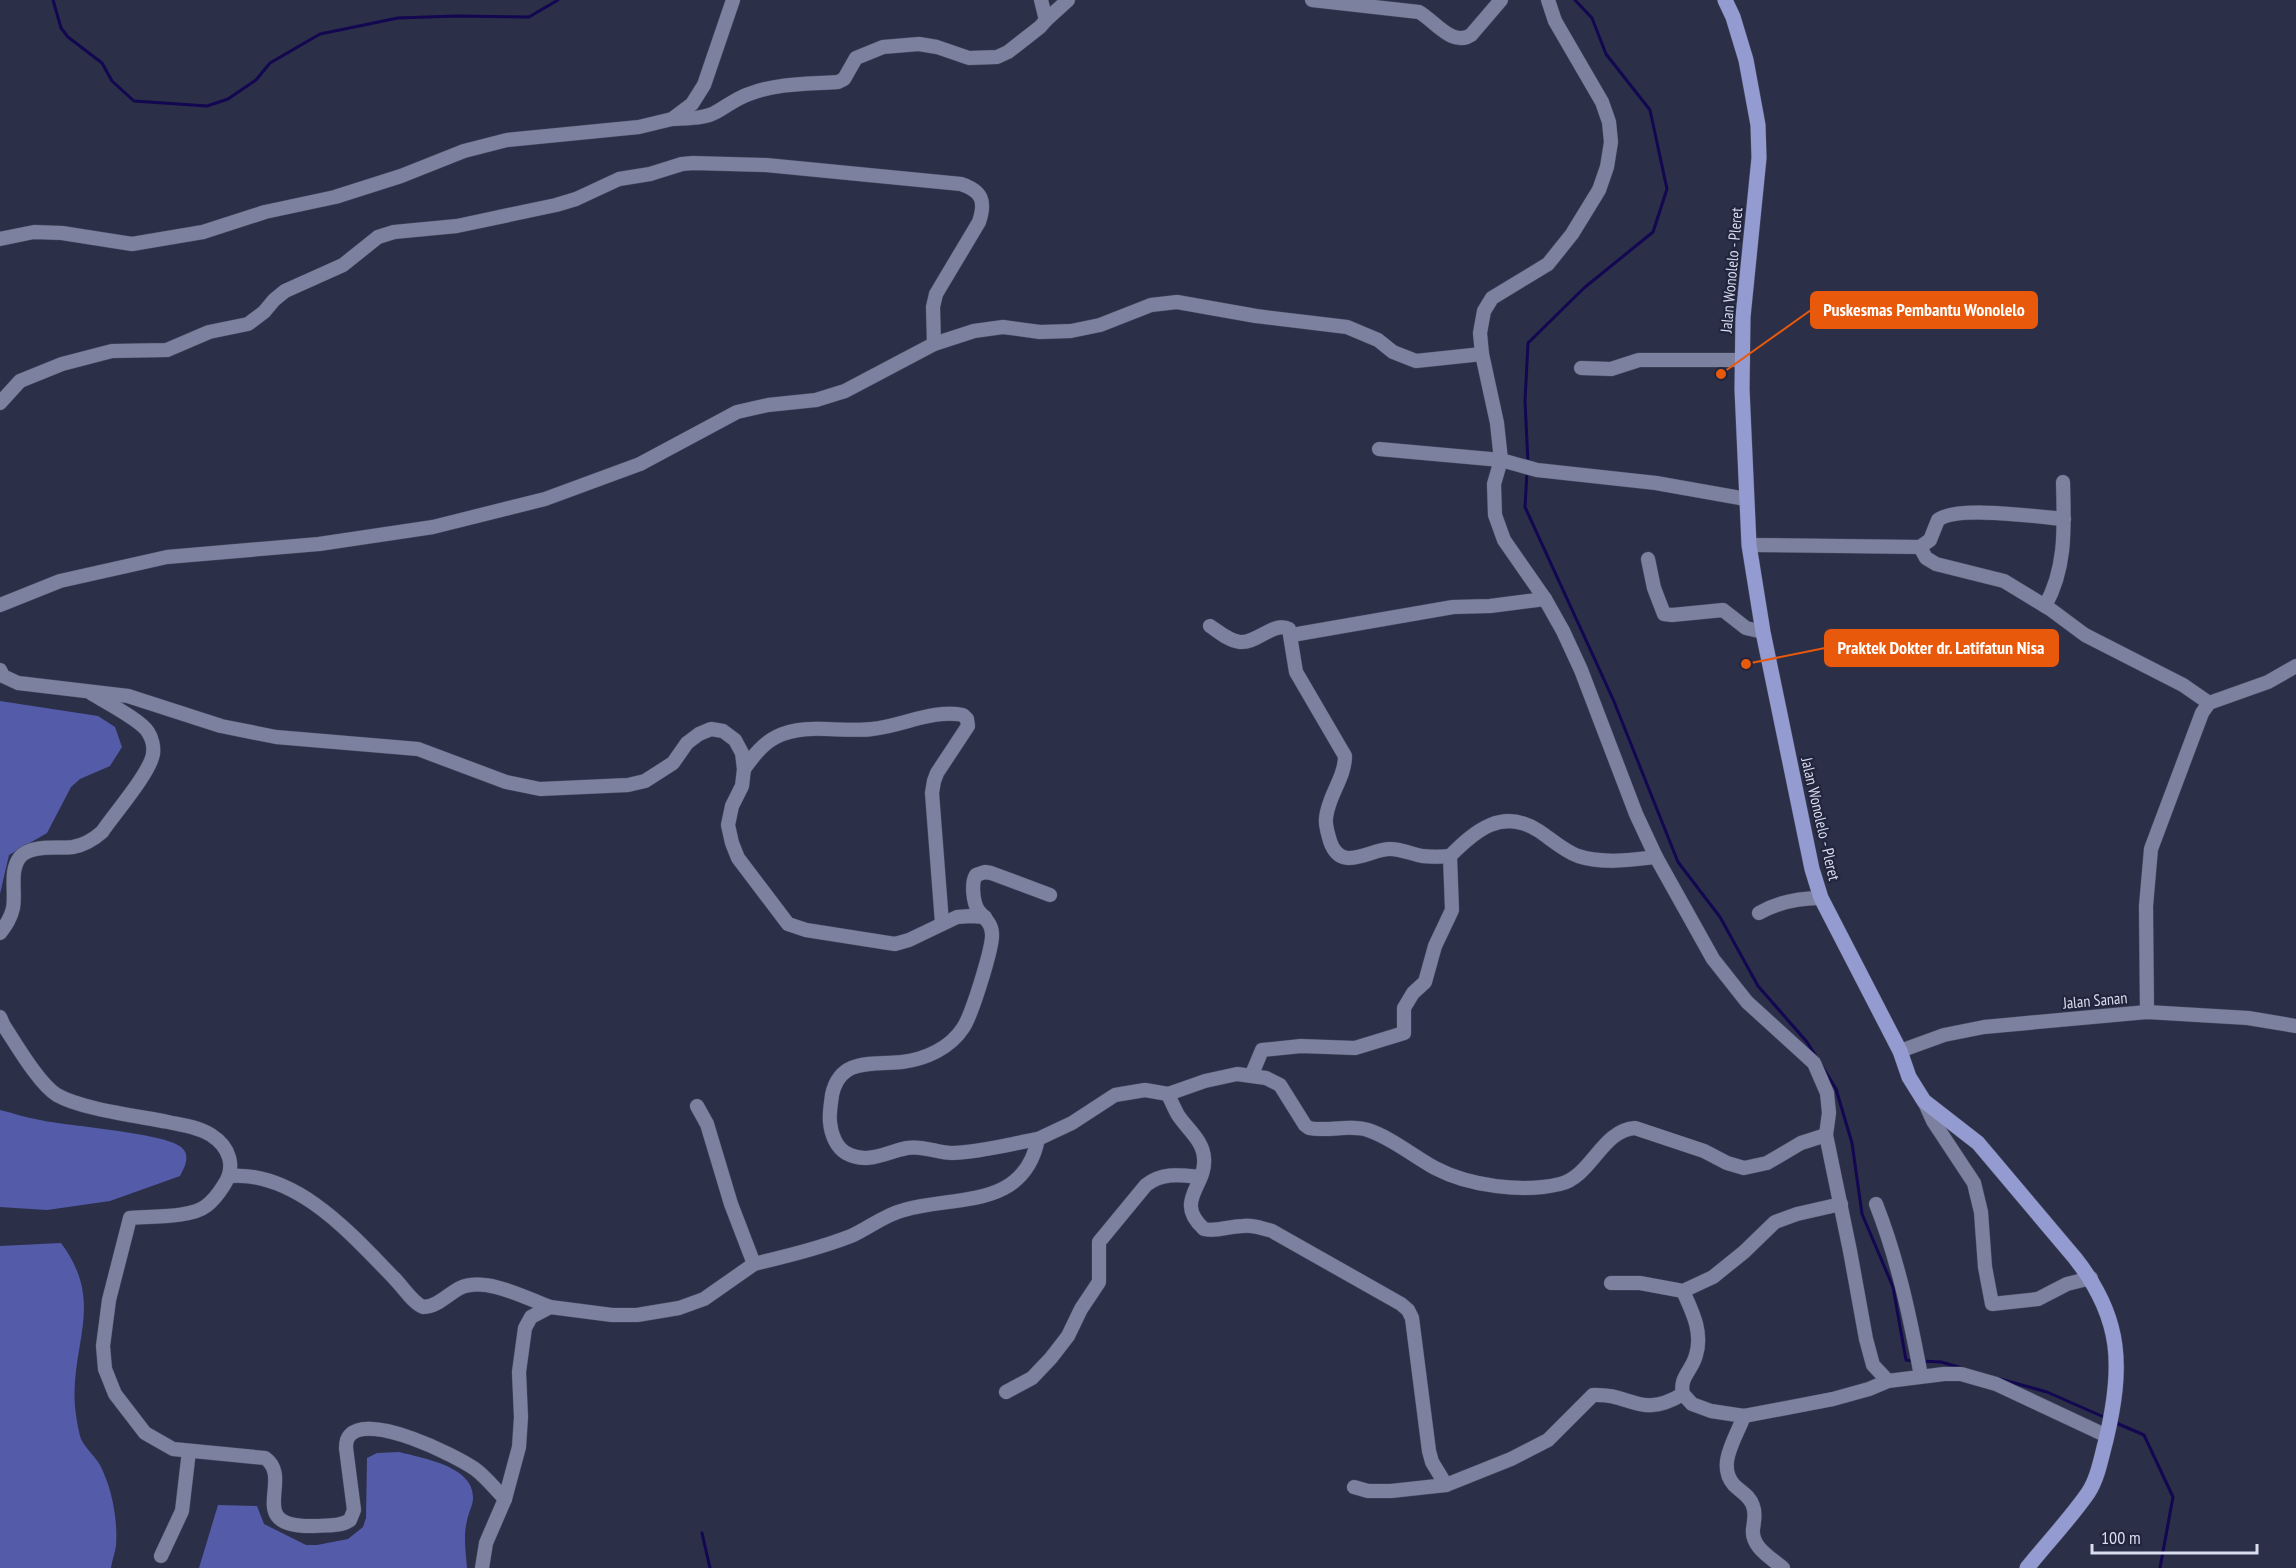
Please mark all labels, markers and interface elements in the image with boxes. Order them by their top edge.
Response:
street label: Jalan Wonolelo - Pleret [1715,206,1746,334]
callout: Puskesmas Pembantu Wonolelo [1811,292,2037,328]
text: Puskesmas Pembantu Wonolelo [1823,298,2025,321]
callout: Praktek Dokter dr. Latifatun Nisa [1825,630,2058,666]
text: Praktek Dokter dr. Latifatun Nisa [1838,636,2044,659]
street label: Jalan Wonolelo - Pleret [1797,755,1845,883]
street label: Jalan Sanan [2061,987,2128,1013]
scale bar [2092,1517,2257,1555]
text: 100 m [2101,1526,2141,1549]

